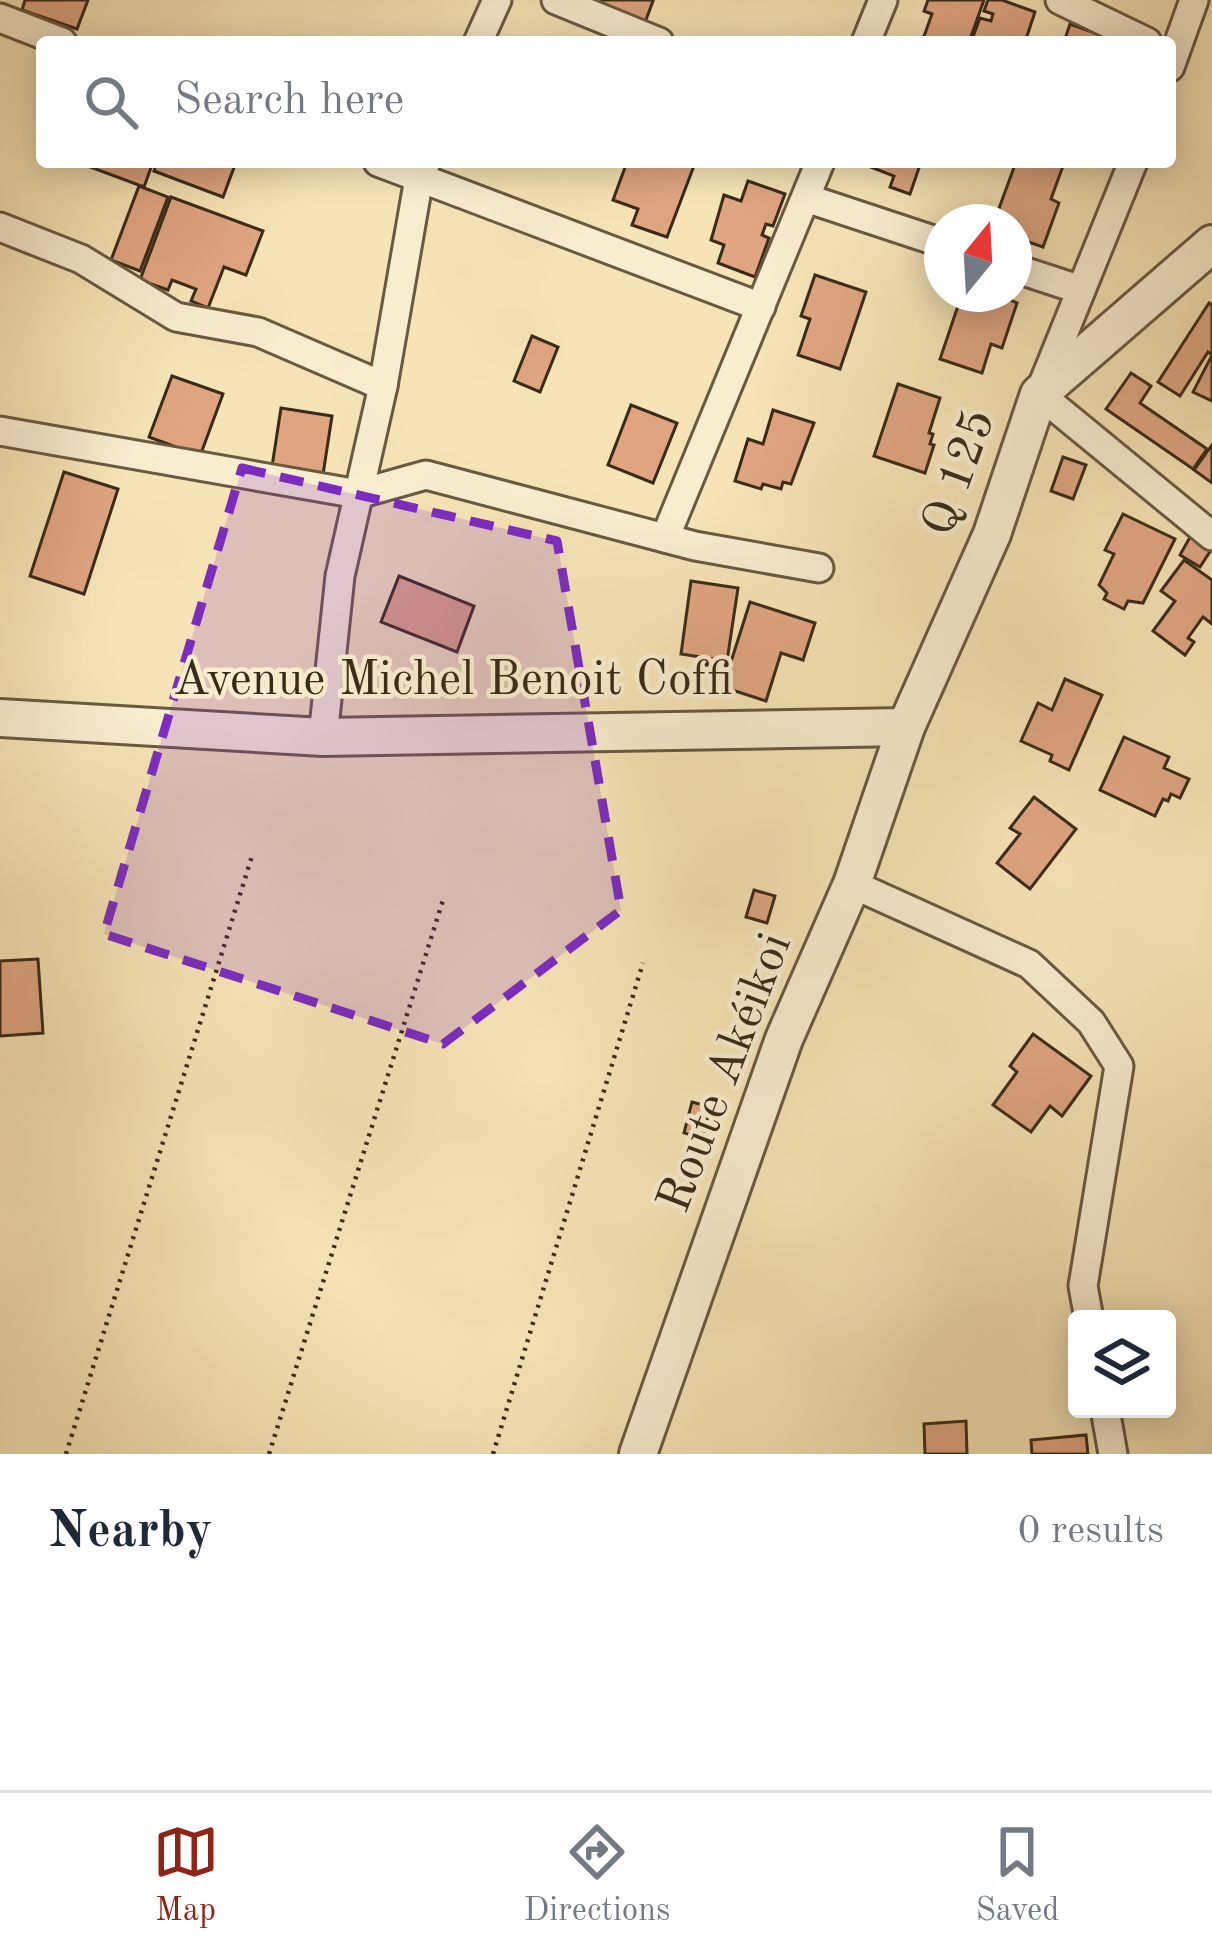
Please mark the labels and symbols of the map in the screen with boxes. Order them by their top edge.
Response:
north arrow [924,204,1032,312]
street label: Q 125 [915,403,1005,543]
street label: Avenue Michel Benoit Coffi [173,657,733,705]
street label: Route Akéikoi [651,927,801,1219]

